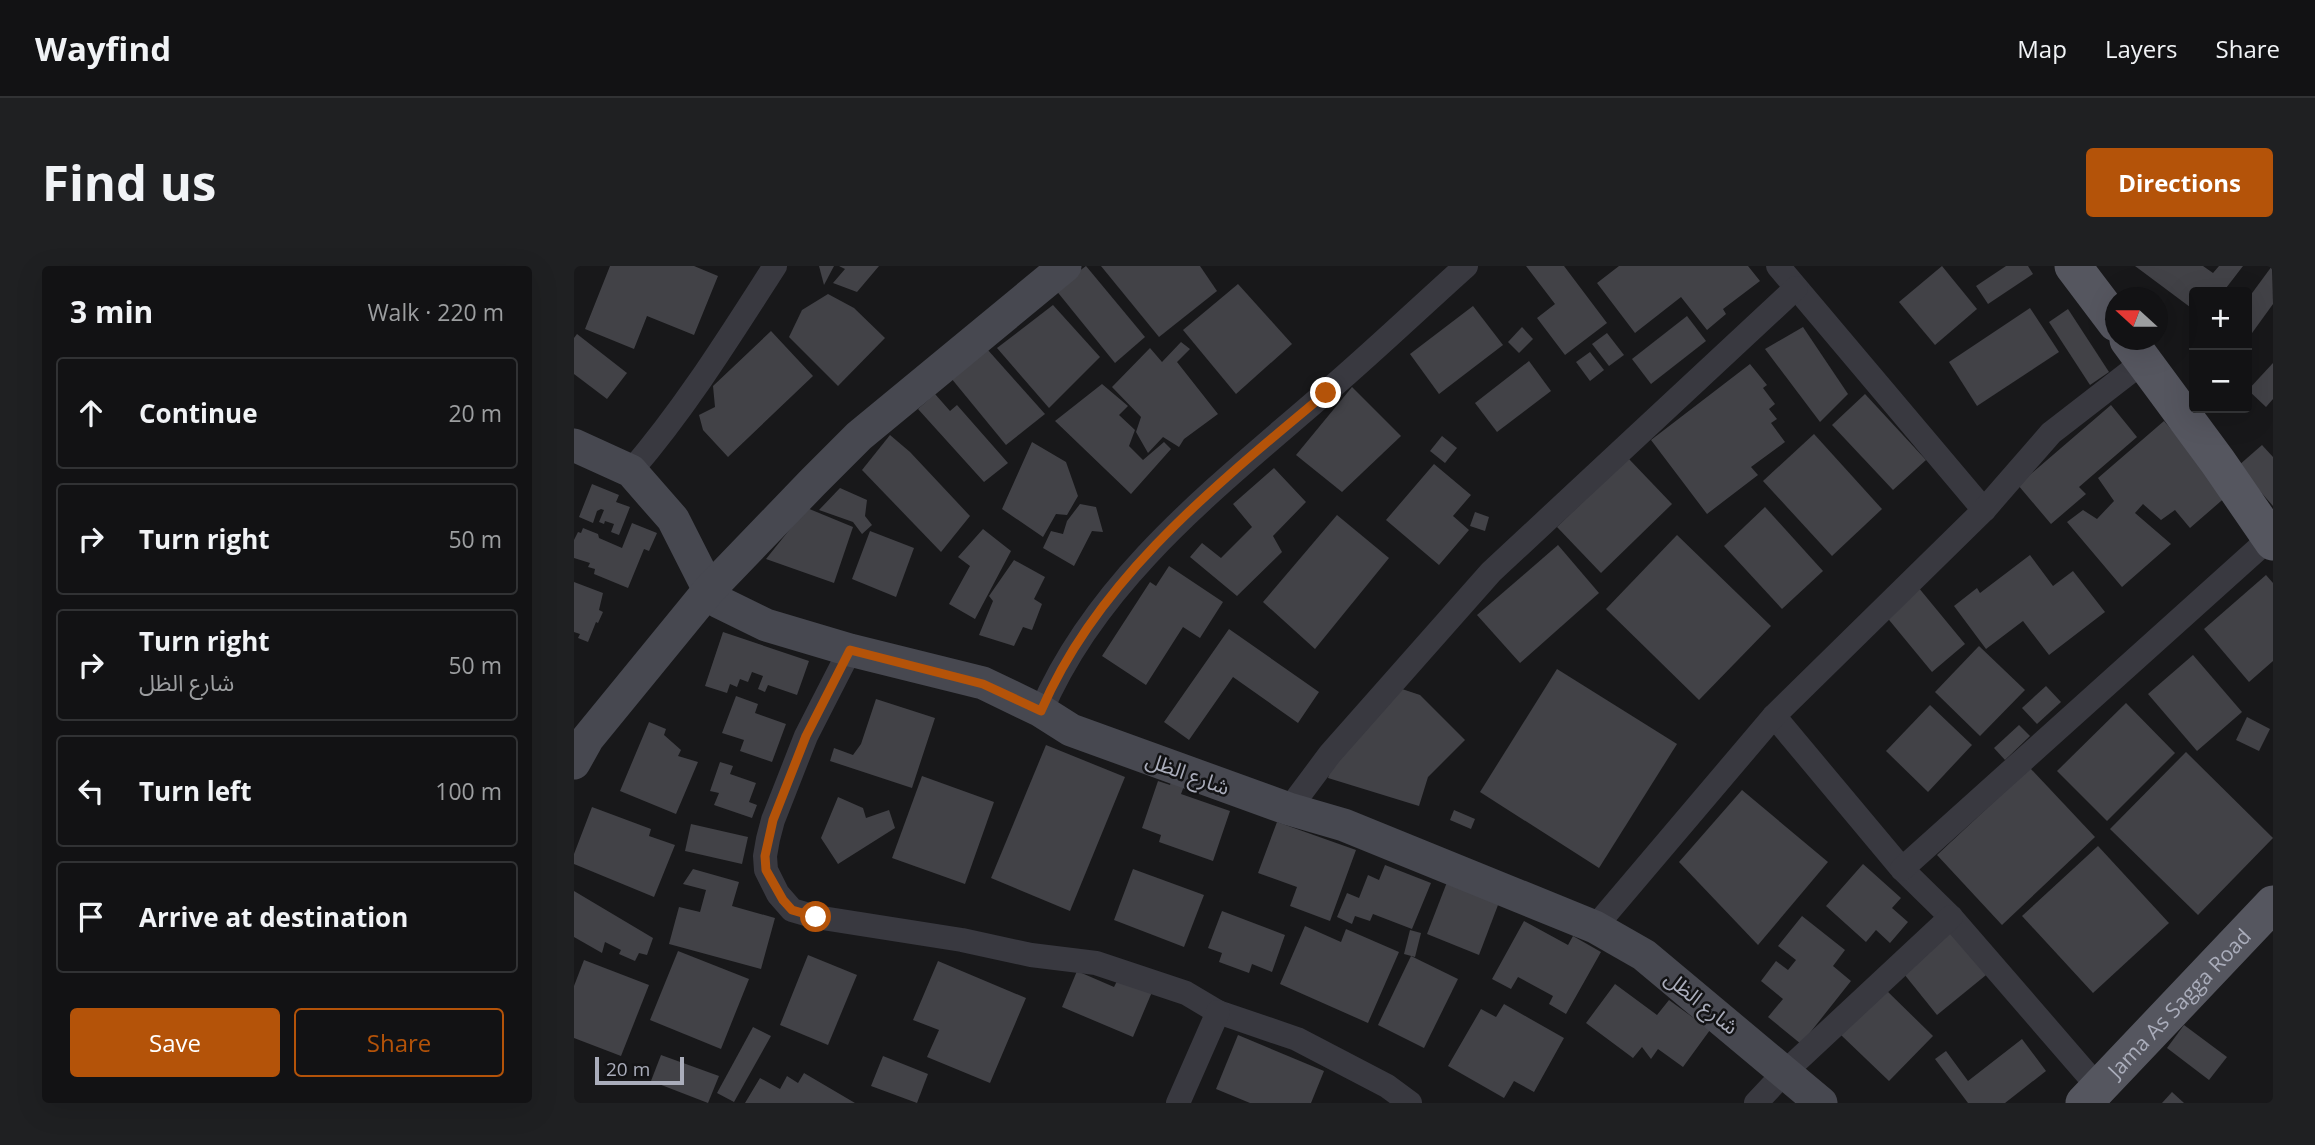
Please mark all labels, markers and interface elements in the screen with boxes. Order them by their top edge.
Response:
text: Wayfind [35,26,171,71]
text: Map [2017,32,2067,65]
text: Layers [2105,32,2178,65]
text: Share [2216,32,2280,65]
button: Directions [2086,148,2273,217]
text: Find us [42,149,216,215]
north arrow [2105,287,2168,350]
map controls [2189,287,2252,413]
button: + [2189,287,2252,350]
text: 3 min [70,291,153,332]
text: Walk · 220 m [367,296,504,328]
button: − [2189,350,2252,413]
route end [1310,377,1341,408]
icon: ahead [72,394,110,432]
text: Continue [139,395,258,431]
text: 20 m [448,397,502,429]
icon: right [72,520,110,558]
text: Turn right [139,521,270,557]
text: 50 m [448,523,502,555]
text: Turn right [139,623,270,659]
icon: right [72,646,110,684]
text: 50 m [448,649,502,681]
text: شارع الظل [139,666,234,698]
street label: شارع الظل [1142,745,1234,803]
icon: left [72,772,110,810]
text: Turn left [139,773,251,809]
text: 100 m [435,775,502,807]
icon: arrive [72,898,110,936]
text: Arrive at destination [139,899,408,935]
route start [800,901,831,932]
street label: Jama As Sagga Road [2100,922,2257,1085]
street label: شارع الظل [1658,964,1745,1042]
button: Save [70,1008,280,1077]
button: Share [294,1008,504,1077]
scale bar [595,1054,684,1086]
text: 20 m [606,1056,650,1082]

